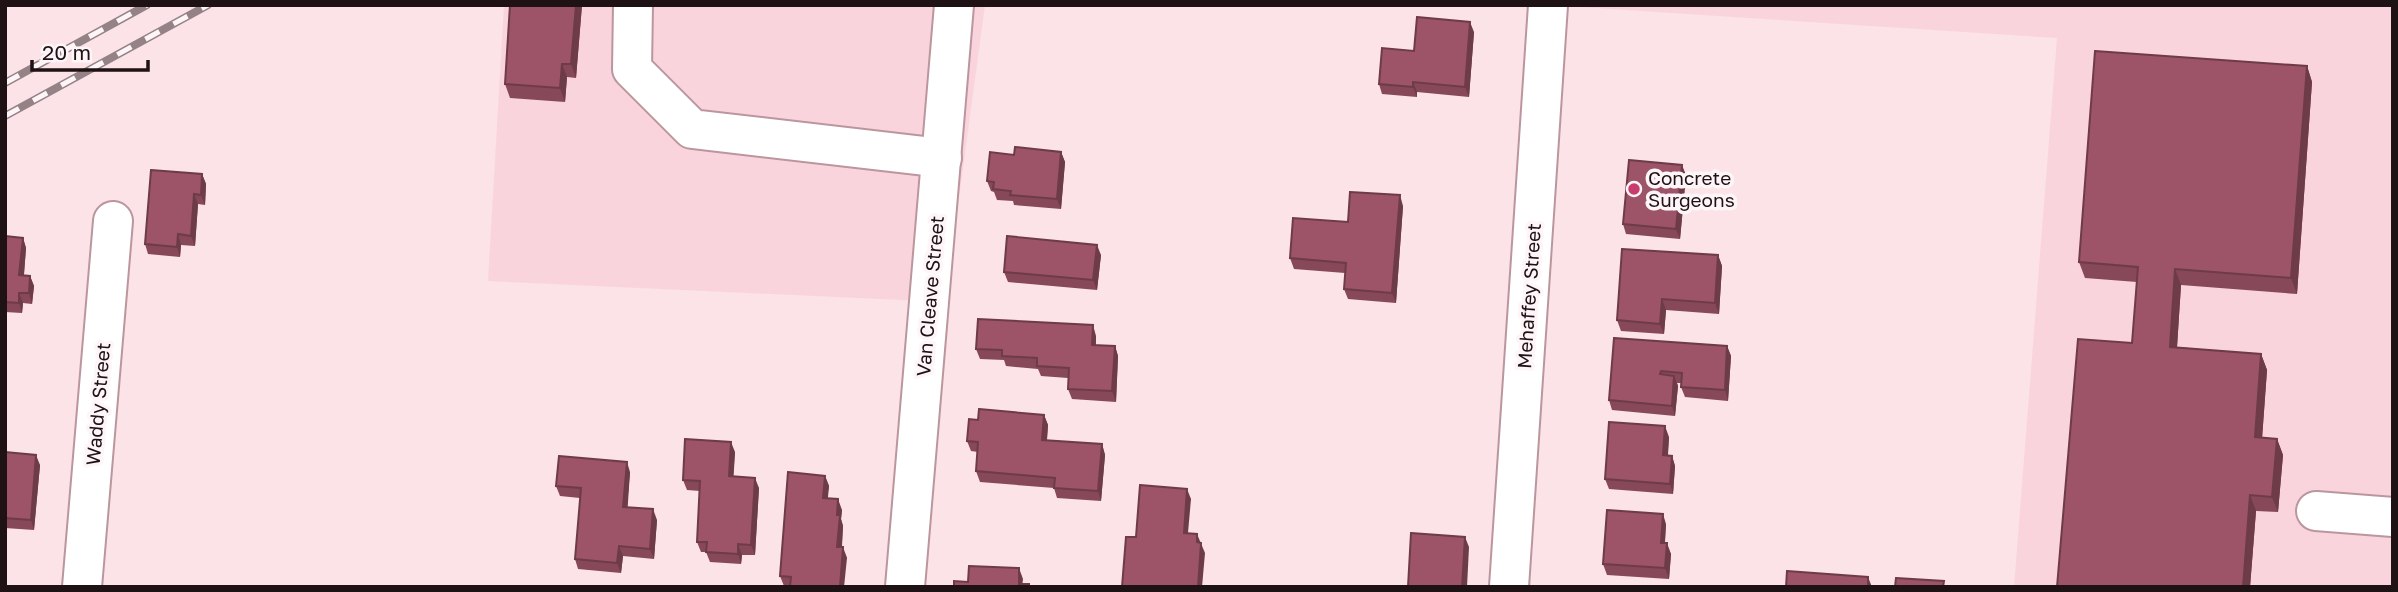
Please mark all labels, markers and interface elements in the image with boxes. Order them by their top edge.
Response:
scale bar [32,28,147,72]
text: 20 m [42,39,91,65]
place label: Concrete Surgeons [1648,166,1735,211]
marker: Concrete Surgeons [1626,181,1642,197]
street label: Van Cleave Street [911,215,948,377]
street label: Mehaffey Street [1512,222,1545,370]
street label: Waddy Street [81,342,114,466]

